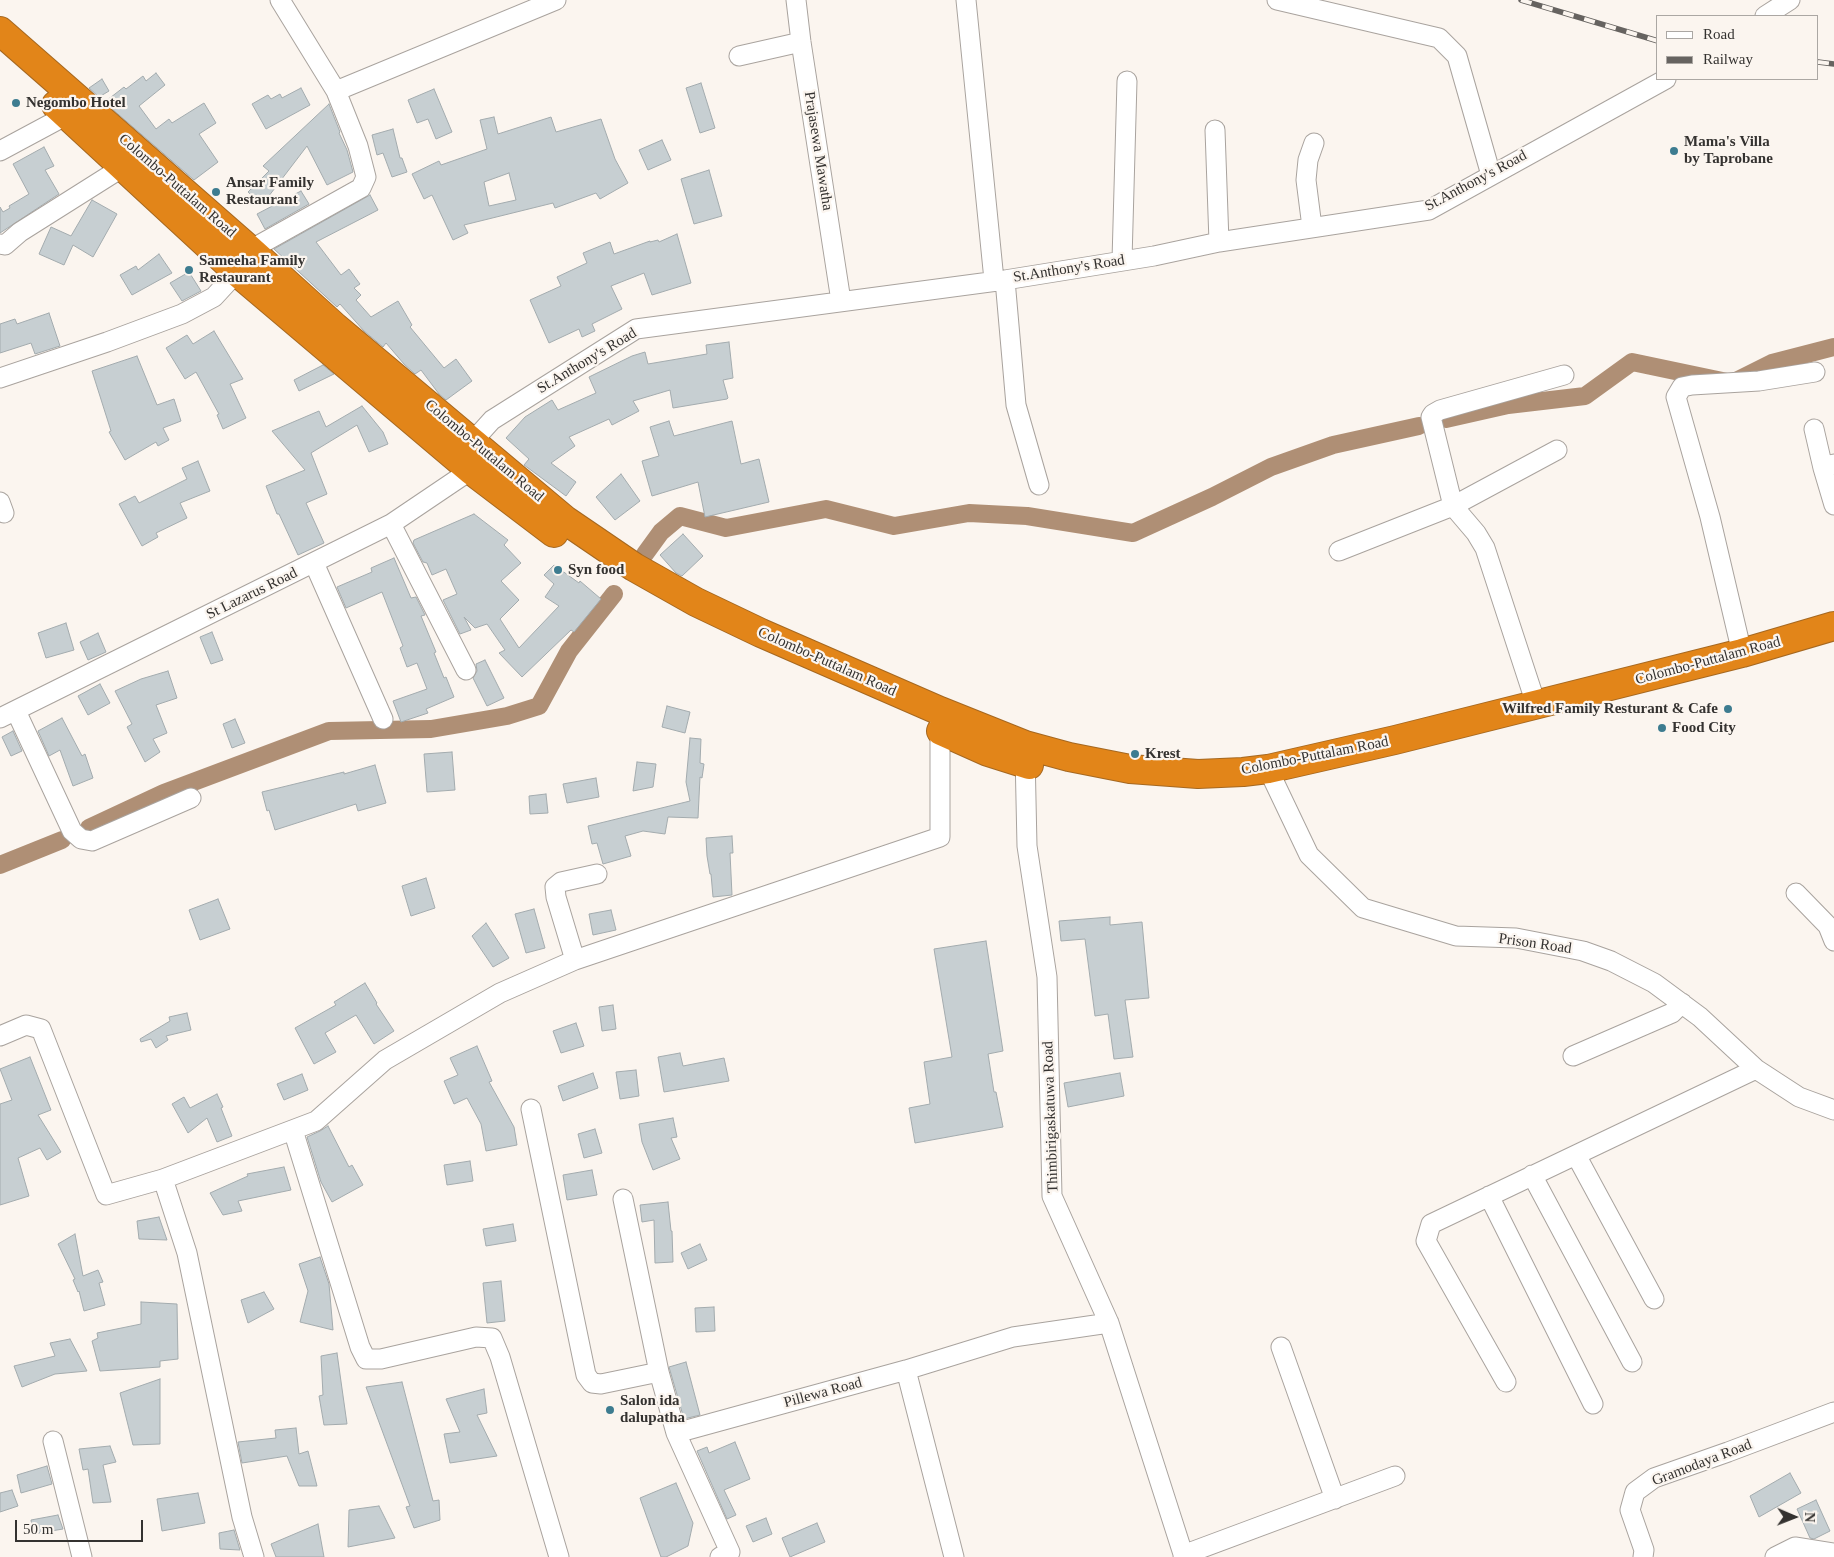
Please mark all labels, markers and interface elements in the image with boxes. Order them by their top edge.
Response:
legend [1656,15,1819,80]
text: Road [1703,26,1735,42]
text: Railway [1703,51,1753,67]
street label: Prajasewa Mawatha [800,90,836,212]
place label: Negombo Hotel [26,94,126,112]
marker: Negombo Hotel [10,97,22,109]
street label: Colombo-Puttalam Road [115,130,239,242]
place label: Mama's Villa by Taprobane [1684,133,1773,168]
marker: Mama's Villa by Taprobane [1668,145,1680,157]
street label: St.Anthony's Road [1422,147,1530,215]
place label: Ansar Family Restaurant [226,174,314,209]
marker: Ansar Family Restaurant [210,186,222,198]
street label: St.Anthony's Road [1012,251,1126,287]
place label: Sameeha Family Restaurant [199,252,305,287]
marker: Sameeha Family Restaurant [183,264,195,276]
street label: St.Anthony's Road [534,324,640,398]
street label: Colombo-Puttalam Road [421,396,547,506]
place label: Syn food [568,561,624,579]
street label: St Lazarus Road [204,564,300,624]
marker: Syn food [552,564,564,576]
street label: Colombo-Puttalam Road [755,623,899,701]
street label: Colombo-Puttalam Road [1633,633,1783,689]
place label: Wilfred Family Resturant & Cafe [1502,700,1718,718]
marker: Wilfred Family Resturant & Cafe [1722,703,1734,715]
place label: Food City [1672,719,1736,737]
marker: Food City [1656,722,1668,734]
street label: Colombo-Puttalam Road [1240,733,1390,779]
place label: Krest [1145,745,1181,763]
marker: Krest [1129,748,1141,760]
street label: Prison Road [1497,930,1573,958]
street label: Thimbirigaskatuwa Road [1039,1041,1063,1193]
street label: Pillewa Road [782,1374,864,1412]
place label: Salon ida dalupatha [620,1392,685,1427]
marker: Salon ida dalupatha [604,1404,616,1416]
street label: Gramodaya Road [1650,1436,1754,1490]
north arrow [1769,1492,1819,1542]
scale bar [18,1510,145,1542]
text: N [1802,1512,1817,1522]
text: 50 m [23,1521,53,1537]

